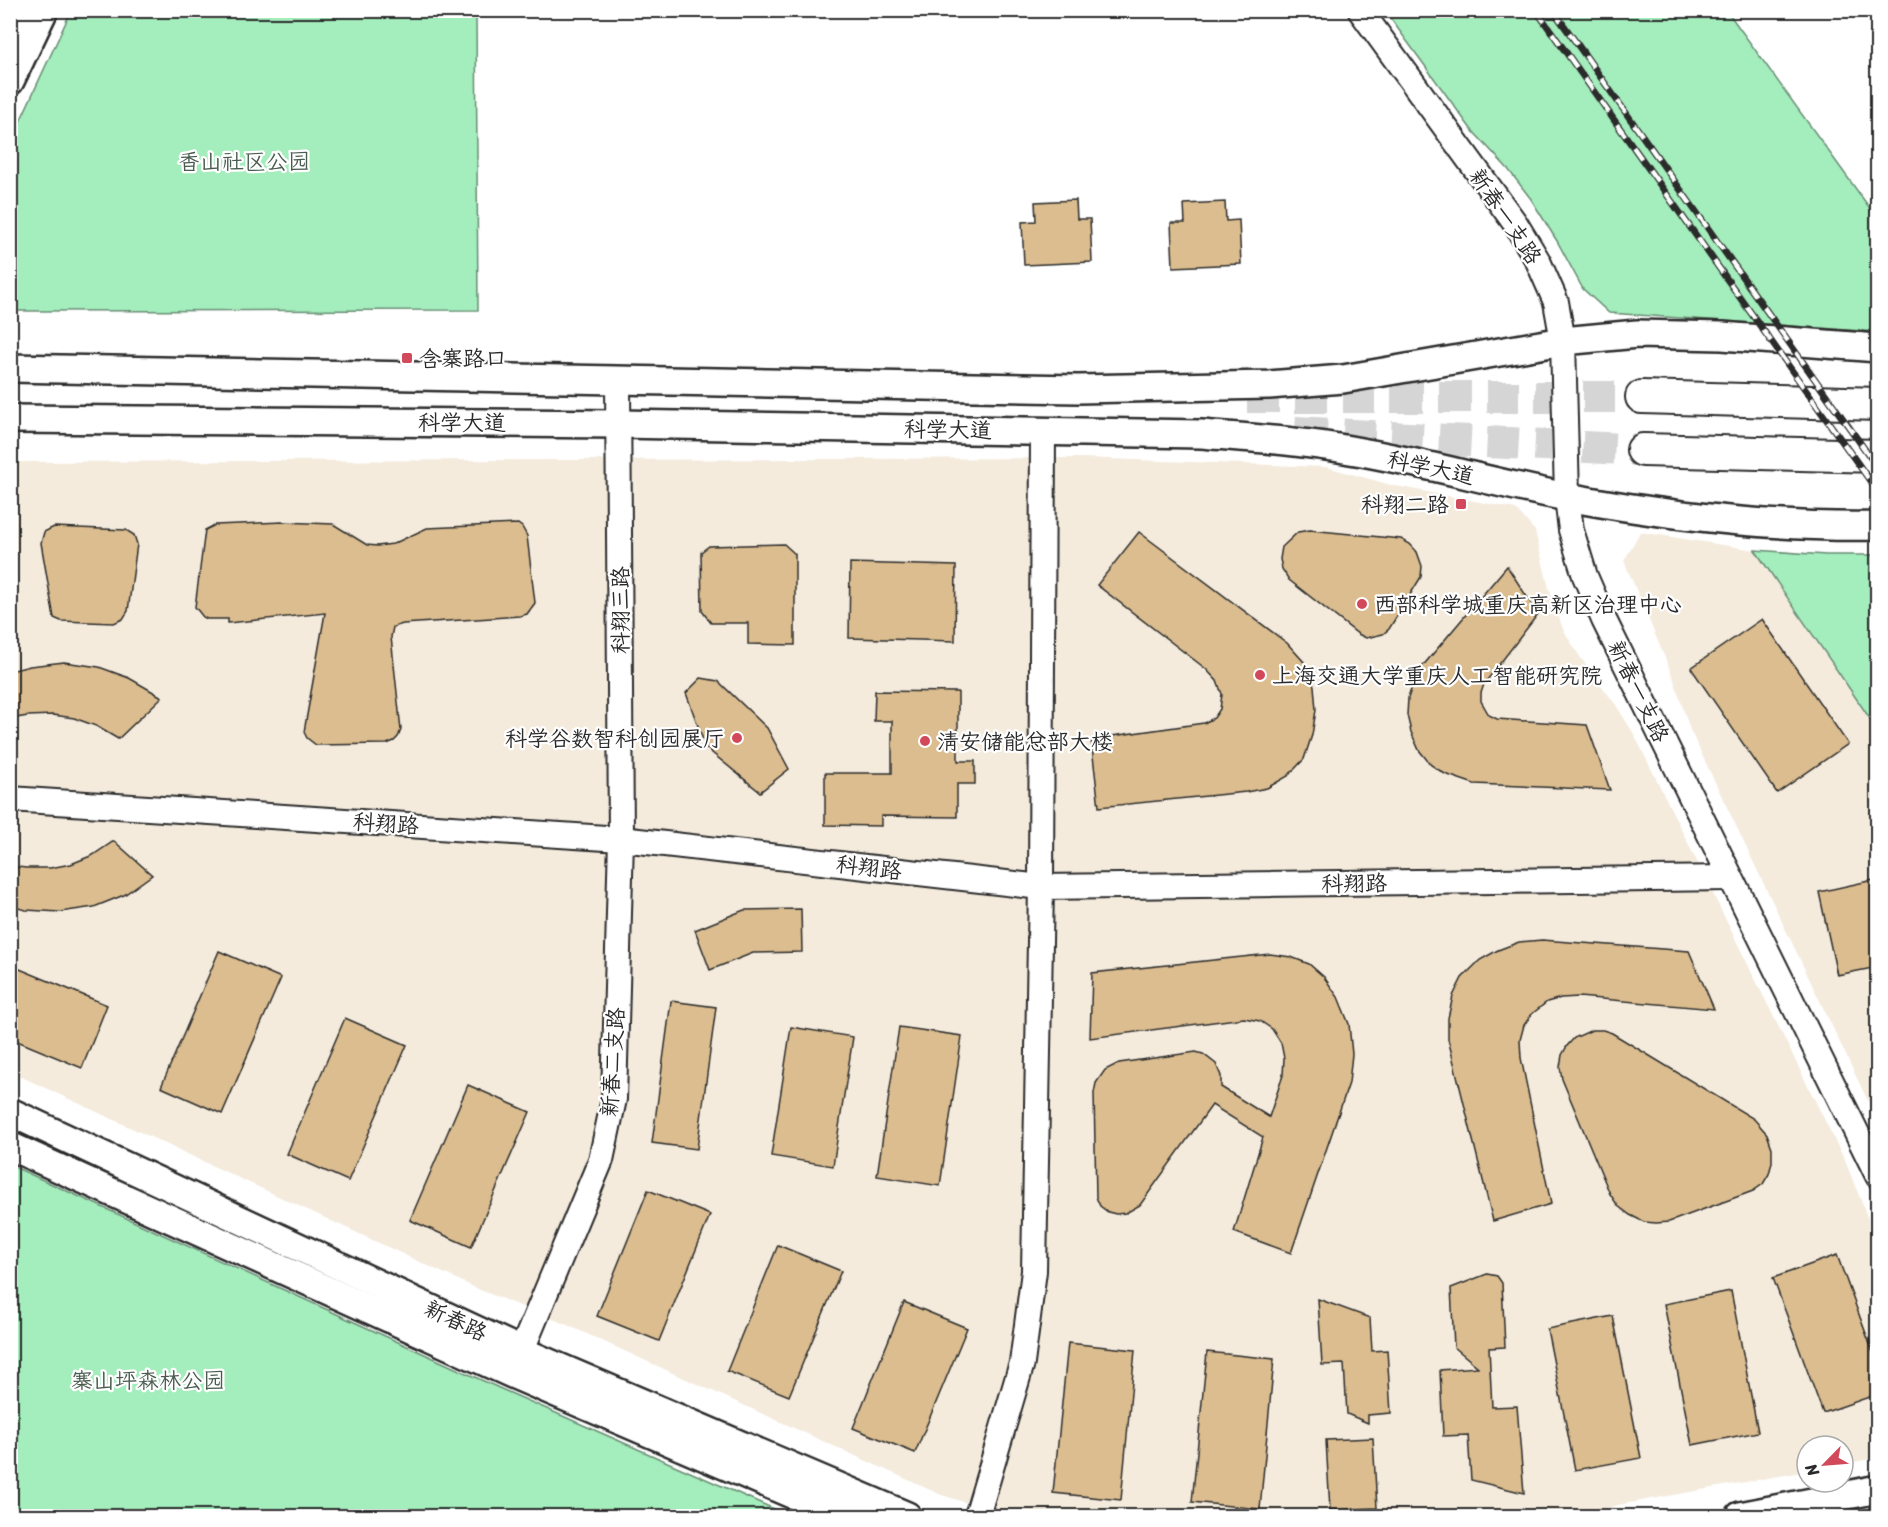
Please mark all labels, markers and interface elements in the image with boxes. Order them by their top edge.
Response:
park label: 香山社区公园 [178,142,310,181]
street label: 新春一支路 [1459,160,1553,273]
place label: 含寨路口 [419,339,507,378]
marker: 含寨路口 [400,351,414,365]
street label: 科学大道 [418,403,506,442]
street label: 科学大道 [904,409,992,450]
street label: 科学大道 [1384,439,1478,496]
place label: 科翔二路 [1361,485,1449,524]
marker: 科翔二路 [1454,497,1468,511]
street label: 科翔三路 [601,566,640,654]
place label: 西部科学城重庆高新区治理中心 [1374,585,1682,624]
marker: 西部科学城重庆高新区治理中心 [1355,597,1369,611]
street label: 新春一支路 [1597,633,1680,749]
place label: 上海交通大学重庆人工智能研究院 [1272,656,1602,695]
marker: 上海交通大学重庆人工智能研究院 [1253,668,1267,682]
place label: 科学谷数智科创园展厅 [505,719,725,758]
place label: 清安储能总部大楼 [937,722,1113,761]
marker: 科学谷数智科创园展厅 [730,731,744,745]
marker: 清安储能总部大楼 [918,734,932,748]
street label: 科翔路 [352,802,420,845]
street label: 科翔路 [834,844,904,891]
street label: 科翔路 [1321,863,1387,904]
street label: 新春二支路 [589,1006,636,1118]
street label: 新春路 [418,1289,494,1352]
park label: 寨山坪森林公园 [71,1361,225,1400]
north arrow [1795,1434,1855,1494]
text: N [1796,1458,1828,1482]

